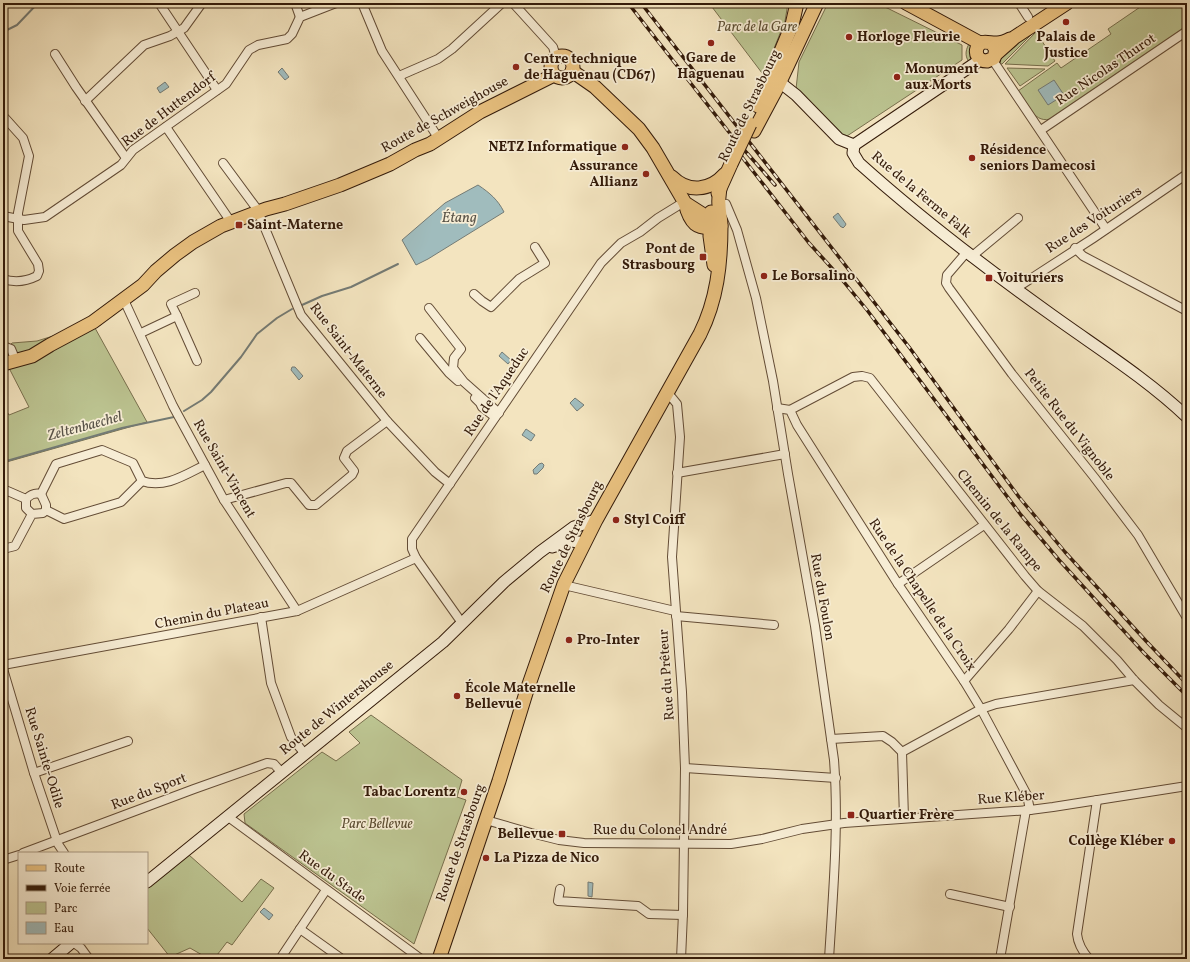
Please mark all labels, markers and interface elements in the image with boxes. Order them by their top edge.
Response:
marker: Palais de Justice [1061,17,1071,27]
park label: Parc de la Gare [717,18,797,37]
place label: Horloge Fleurie [857,28,960,47]
place label: Palais de Justice [1037,28,1095,63]
street label: Rue Nicolas Thurot [1052,29,1160,111]
marker: Horloge Fleurie [844,32,854,42]
marker: Gare de Haguenau [706,38,716,48]
street label: Route de Strasbourg [714,46,786,166]
place label: Gare de Haguenau [677,49,745,84]
place label: Centre technique de Haguenau (CD67) [524,50,656,85]
place label: Monument aux Morts [905,60,979,95]
marker: Centre technique de Haguenau (CD67) [511,62,521,72]
street label: Rue de Huttendorf [118,68,221,152]
street label: Route de Schweighouse [378,72,512,158]
marker: Monument aux Morts [892,72,902,82]
place label: NETZ Informatique [488,138,617,157]
place label: Résidence seniors Damecosi [980,141,1096,176]
marker: NETZ Informatique [620,142,630,152]
street label: Rue de la Ferme Falk [867,147,976,243]
marker: Résidence seniors Damecosi [967,153,977,163]
place label: Assurance Allianz [570,157,638,192]
marker: Assurance Allianz [641,169,651,179]
street label: Rue des Voituriers [1042,182,1146,258]
water label: Étang [441,208,477,229]
place label: Saint-Materne [247,216,343,235]
marker: Saint-Materne [234,220,244,230]
place label: Pont de Strasbourg [622,240,695,275]
marker: Pont de Strasbourg [698,252,708,262]
place label: Le Borsalino [772,267,855,286]
place label: Voituriers [997,269,1064,288]
marker: Le Borsalino [759,271,769,281]
marker: Voituriers [984,273,994,283]
street label: Rue Saint-Materne [305,299,392,403]
street label: Rue de l'Aqueduc [460,344,534,440]
street label: Petite Rue du Vignoble [1019,365,1119,485]
water label: Zeltenbaechel [44,407,125,447]
street label: Rue Saint-Vincent [188,416,260,522]
street label: Chemin de la Rampe [952,466,1046,577]
street label: Route de Strasbourg [536,477,608,597]
place label: Styl Coiff [624,511,686,530]
marker: Styl Coiff [611,515,621,525]
street label: Rue de la Chapelle de la Croix [864,515,980,675]
street label: Rue du Foulon [805,552,839,642]
street label: Chemin du Plateau [153,594,271,634]
street label: Rue du Prêteur [654,629,680,721]
place label: Pro-Inter [577,631,640,650]
marker: Pro-Inter [564,635,574,645]
street label: Route de Wintershouse [276,656,398,760]
place label: École Maternelle Bellevue [465,679,576,714]
marker: École Maternelle Bellevue [452,691,462,701]
street label: Rue Sainte-Odile [20,705,69,811]
street label: Rue du Sport [108,769,190,815]
street label: Route de Strasbourg [432,781,490,905]
place label: Tabac Lorentz [363,783,456,802]
street label: Rue Kléber [977,786,1045,810]
marker: Tabac Lorentz [459,787,469,797]
place label: Quartier Frère [859,806,954,825]
marker: Quartier Frère [846,810,856,820]
park label: Parc Bellevue [341,815,413,834]
street label: Rue du Colonel André [593,821,727,840]
place label: Bellevue [497,825,554,844]
marker: Bellevue [557,829,567,839]
place label: Collège Kléber [1068,832,1164,851]
marker: Collège Kléber [1167,836,1177,846]
street label: Rue du Stade [294,846,370,908]
place label: La Pizza de Nico [494,849,599,868]
legend [18,852,148,944]
marker: La Pizza de Nico [481,853,491,863]
text: Route [54,861,85,877]
text: Voie ferrée [54,881,111,897]
text: Parc [54,901,77,917]
text: Eau [54,921,74,937]

